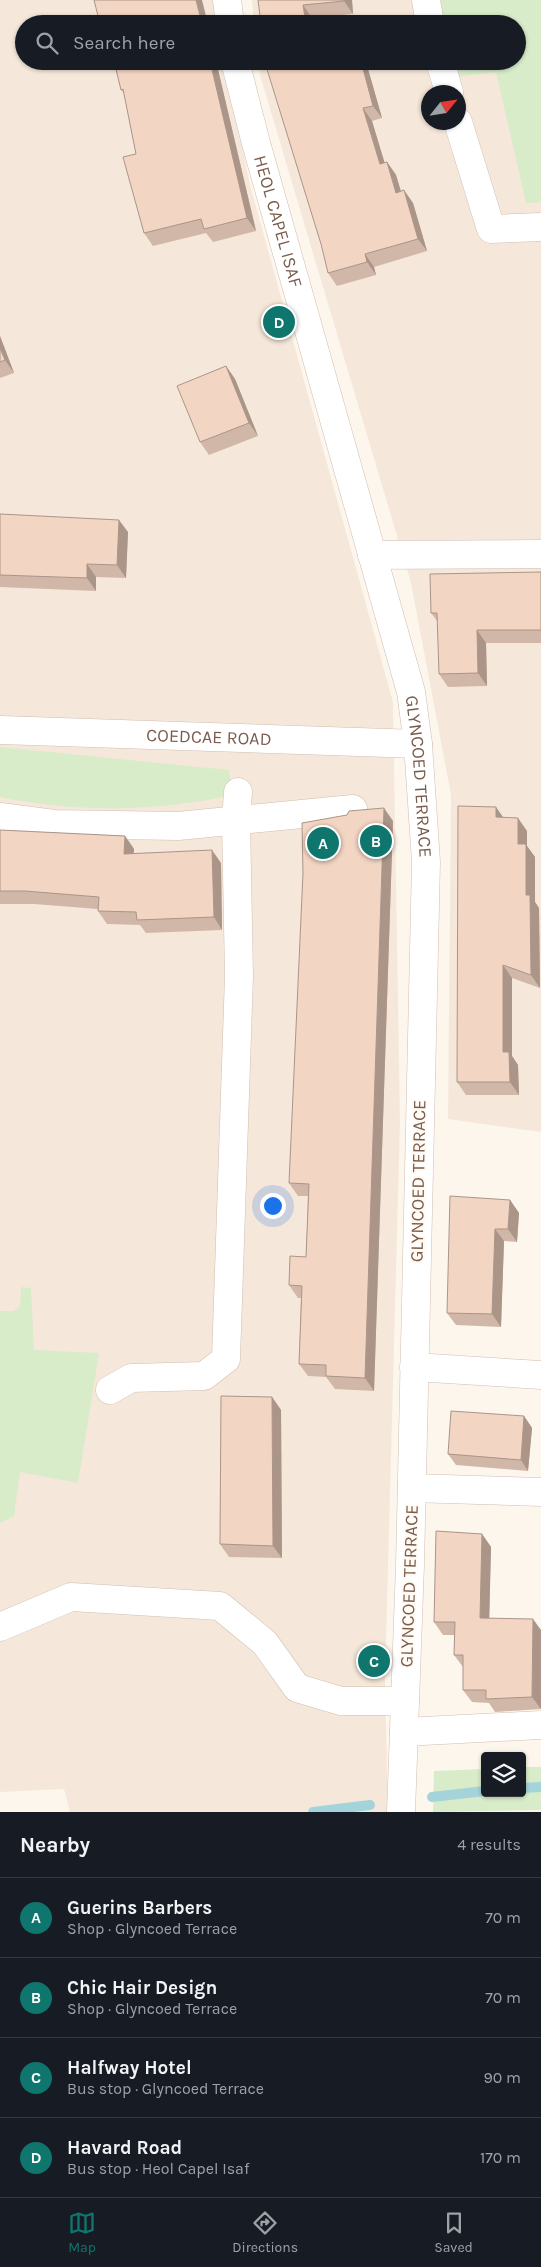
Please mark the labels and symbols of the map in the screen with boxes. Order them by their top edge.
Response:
north arrow [421,85,466,130]
street label: HEOL CAPEL ISAF [249,153,307,290]
pin: D [263,303,295,341]
street label: GLYNCOED TERRACE [401,694,437,858]
street label: COEDCAE ROAD [146,724,272,750]
pin: B [360,822,392,860]
pin: A [307,824,339,862]
street label: GLYNCOED TERRACE [406,1100,430,1262]
your location [260,1193,286,1219]
street label: GLYNCOED TERRACE [395,1504,423,1668]
pin: C [358,1642,390,1680]

